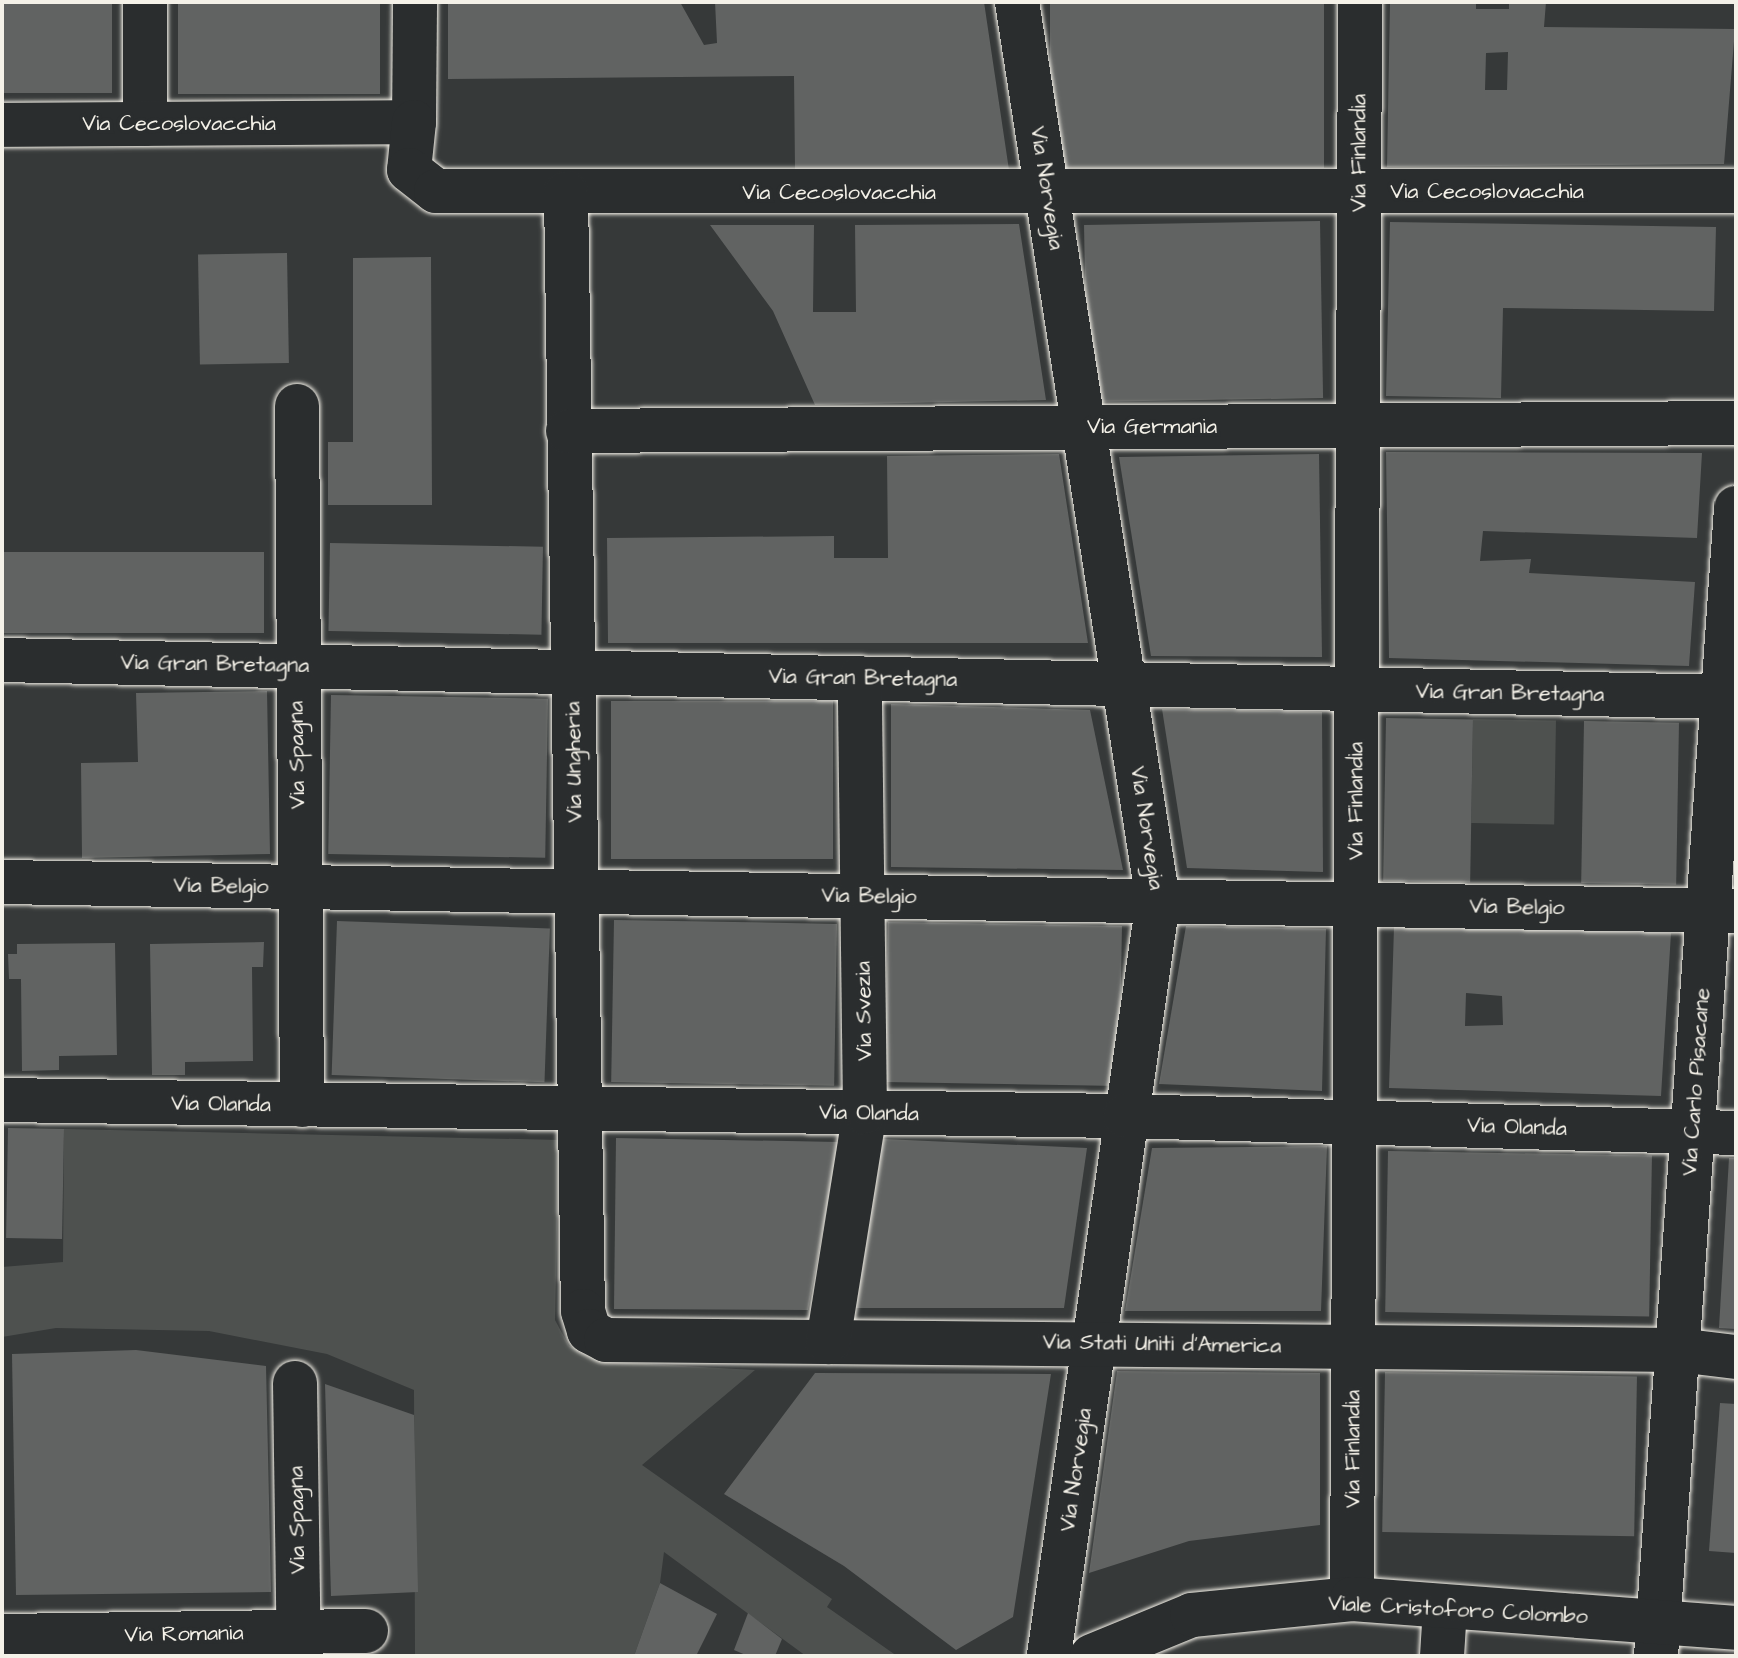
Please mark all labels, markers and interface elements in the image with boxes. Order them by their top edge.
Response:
street label: Via Finlandia [1346,94,1372,212]
street label: Via Cecoslovacchia [82,111,276,137]
street label: Via Norvegia [1024,124,1070,252]
street label: Via Cecoslovacchia [1390,179,1584,205]
street label: Via Cecoslovacchia [742,180,936,206]
street label: Via Germania [1087,414,1217,440]
street label: Via Gran Bretagna [120,649,310,679]
street label: Via Gran Bretagna [768,663,958,693]
street label: Via Gran Bretagna [1415,678,1605,708]
street label: Via Spagna [283,701,311,809]
street label: Via Ungheria [560,701,588,823]
street label: Via Finlandia [1343,742,1369,860]
street label: Via Norvegia [1124,764,1170,892]
street label: Via Belgio [173,872,269,900]
street label: Via Belgio [821,882,917,910]
street label: Via Belgio [1469,893,1565,921]
street label: Via Svezia [850,961,878,1061]
street label: Via Carlo Pisacane [1676,987,1716,1177]
street label: Via Olanda [171,1090,271,1118]
street label: Via Olanda [819,1099,919,1127]
street label: Via Olanda [1467,1112,1567,1142]
street label: Via Stati Uniti d'America [1042,1329,1282,1359]
street label: Via Finlandia [1340,1390,1366,1508]
street label: Via Norvegia [1054,1406,1098,1534]
street label: Via Spagna [283,1466,311,1574]
street label: Viale Cristoforo Colombo [1327,1590,1589,1630]
street label: Via Romania [124,1620,244,1648]

